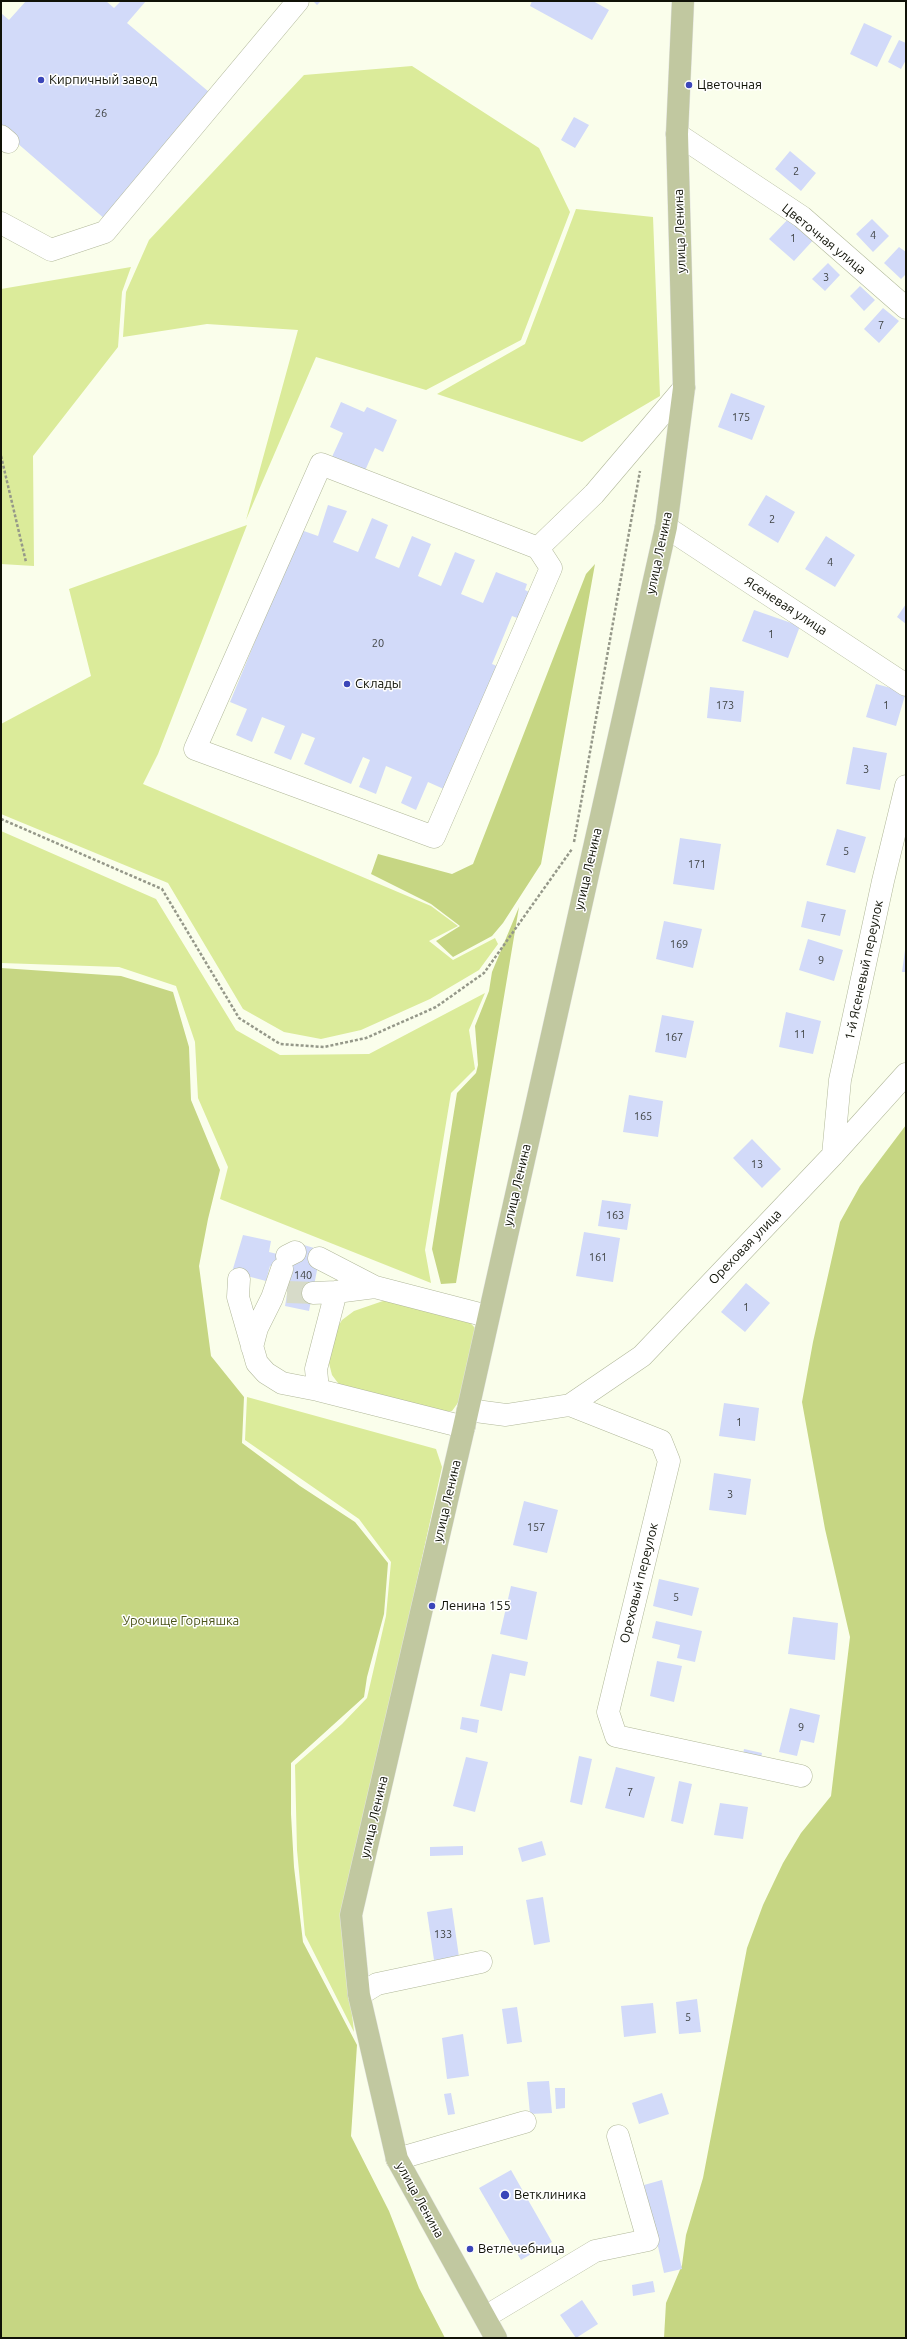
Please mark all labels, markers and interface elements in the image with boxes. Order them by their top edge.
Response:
place label: Кирпичный завод [49,72,157,88]
marker: Кирпичный завод [36,75,46,85]
place label: Цветочная [697,77,762,93]
marker: Цветочная [684,80,694,90]
house number: 26 [95,106,107,120]
house number: 2 [793,164,799,178]
street label: улица Ленина [671,189,689,273]
street label: Цветочная улица [779,200,869,278]
house number: 4 [870,228,876,242]
house number: 1 [790,231,796,245]
house number: 3 [823,270,829,284]
house number: 7 [878,318,884,332]
house number: 175 [732,410,750,424]
street label: улица Ленина [643,510,675,596]
house number: 2 [769,512,775,526]
house number: 4 [827,555,833,569]
street label: Ясеневая улица [742,573,830,639]
house number: 1 [768,627,774,641]
house number: 20 [372,636,384,650]
place label: Склады [355,676,402,692]
marker: Склады [342,679,352,689]
house number: 173 [716,698,734,712]
house number: 1 [883,698,889,712]
house number: 3 [863,762,869,776]
street label: улица Ленина [571,826,605,912]
house number: 5 [843,844,849,858]
house number: 171 [688,857,706,871]
street label: 1-й Ясеневый переулок [842,899,886,1041]
house number: 7 [820,911,826,925]
house number: 169 [670,937,688,951]
house number: 9 [818,953,824,967]
house number: 11 [794,1027,806,1041]
house number: 167 [665,1030,683,1044]
house number: 165 [634,1109,652,1123]
street label: улица Ленина [500,1142,534,1228]
house number: 13 [751,1157,763,1171]
street label: Ореховая улица [705,1206,785,1288]
house number: 163 [606,1208,624,1222]
house number: 161 [589,1250,607,1264]
house number: 140 [294,1268,312,1282]
house number: 1 [743,1300,749,1314]
house number: 1 [736,1415,742,1429]
street label: улица Ленина [430,1458,464,1544]
house number: 3 [727,1487,733,1501]
house number: 157 [527,1520,545,1534]
street label: Ореховый переулок [616,1521,662,1645]
house number: 5 [673,1590,679,1604]
place label: Ленина 155 [440,1598,511,1614]
marker: Ленина 155 [427,1601,437,1611]
park label: Урочище Горняшка [123,1613,239,1629]
house number: 9 [798,1720,804,1734]
street label: улица Ленина [357,1774,391,1860]
house number: 7 [627,1785,633,1799]
house number: 133 [434,1927,452,1941]
house number: 5 [685,2010,691,2024]
street label: улица Ленина [393,2159,447,2241]
place label: Ветклиника [514,2187,586,2203]
marker: Ветклиника [499,2189,511,2201]
place label: Ветлечебница [478,2241,565,2257]
marker: Ветлечебница [465,2244,475,2254]

